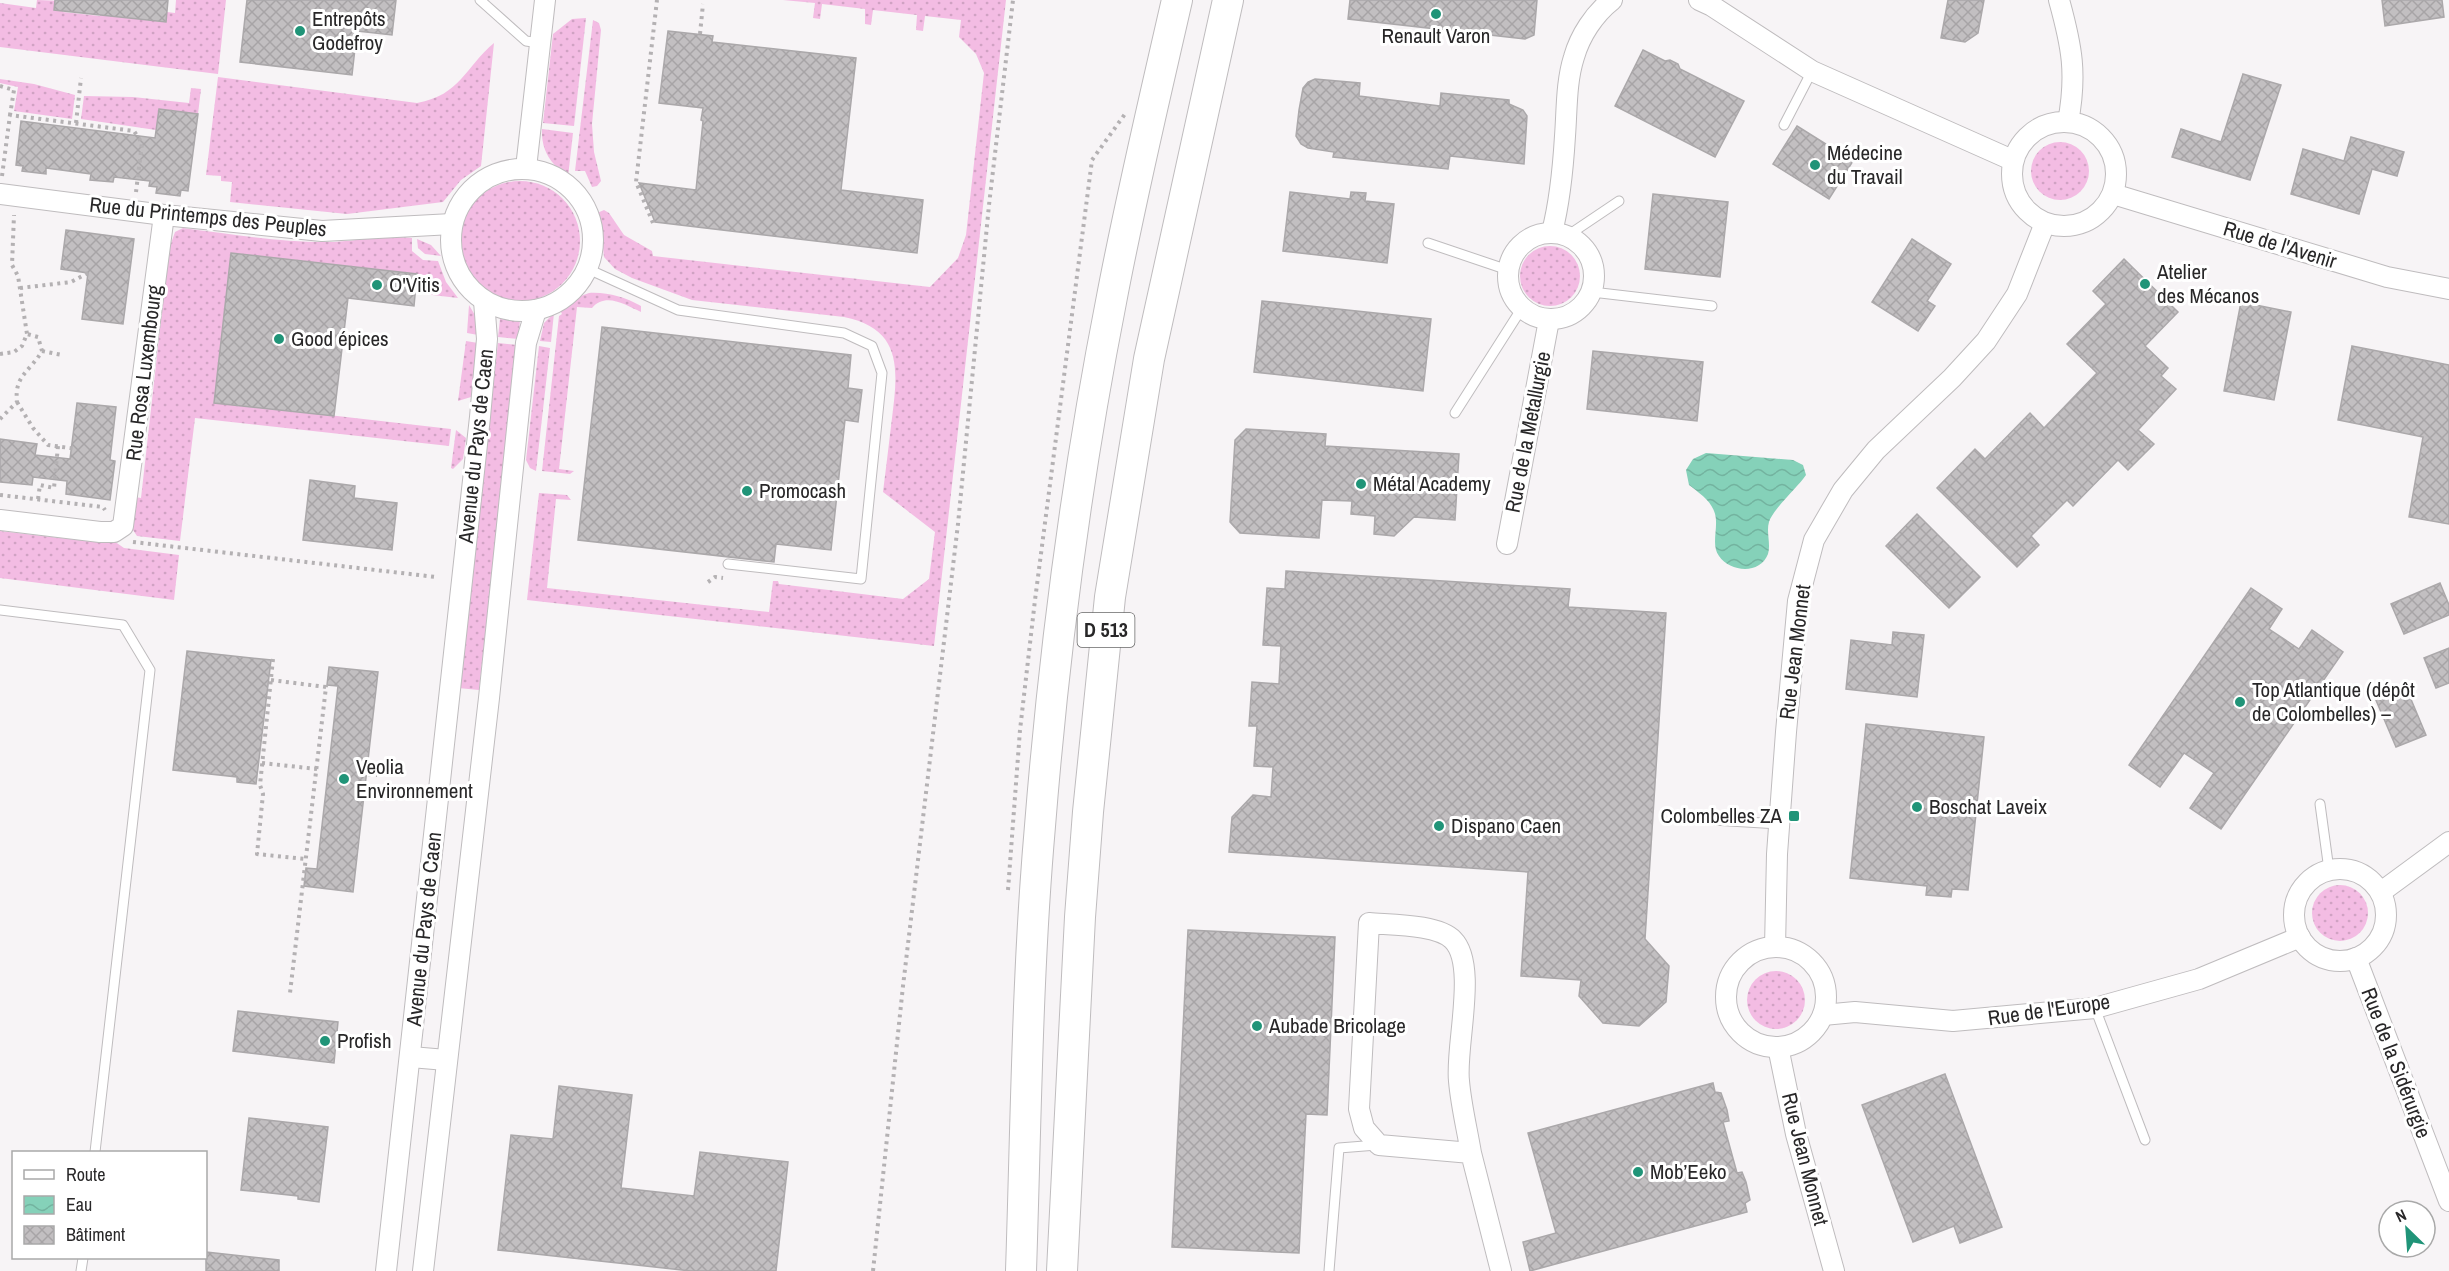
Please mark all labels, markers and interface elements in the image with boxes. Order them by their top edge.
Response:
place label: Entrepôts Godefroy [312,4,386,57]
marker: Renault Varon [1429,7,1443,21]
place label: Renault Varon [1382,21,1490,50]
marker: Entrepôts Godefroy [293,24,307,38]
place label: Médecine du Travail [1827,138,1903,191]
marker: Médecine du Travail [1808,158,1822,172]
street label: Rue du Printemps des Peuples [88,190,328,243]
street label: Rue de l'Avenir [2220,214,2341,276]
place label: Atelier des Mécanos [2156,257,2259,310]
place label: O'Vitis [389,270,440,299]
marker: Atelier des Mécanos [2138,277,2152,291]
marker: O'Vitis [370,278,384,292]
street label: Rue Rosa Luxembourg [118,283,169,463]
place label: Good épices [291,324,389,353]
marker: Good épices [272,332,286,346]
street label: Avenue du Pays de Caen [451,347,500,545]
street label: Rue de la Metallurgie [1498,349,1557,515]
place label: Métal Academy [1373,469,1491,498]
place label: Promocash [759,476,846,505]
marker: Métal Academy [1354,477,1368,491]
marker: Promocash [740,484,754,498]
street label: Rue Jean Monnet [1772,583,1817,721]
road number: D 513 [1078,613,1134,647]
place label: Top Atlantique (dépôt de Colombelles) – [2252,675,2415,728]
marker: Top Atlantique (dépôt de Colombelles) – [2233,695,2247,709]
place label: Veolia Environnement [356,752,473,805]
marker: Veolia Environnement [337,772,351,786]
place label: Boschat Laveix [1929,792,2047,821]
marker: Boschat Laveix [1910,800,1924,814]
place label: Colombelles ZA [1660,801,1783,830]
marker: Colombelles ZA [1787,809,1801,823]
place label: Dispano Caen [1451,811,1561,840]
marker: Dispano Caen [1432,819,1446,833]
street label: Avenue du Pays de Caen [399,830,448,1028]
street label: Rue de la Sidérurgie [2354,983,2438,1142]
street label: Rue de l'Europe [1986,987,2112,1032]
place label: Aubade Bricolage [1268,1011,1406,1040]
marker: Aubade Bricolage [1250,1019,1264,1033]
place label: Profish [337,1026,392,1055]
marker: Profish [318,1034,332,1048]
street label: Rue Jean Monnet [1775,1089,1836,1229]
legend [12,1151,207,1259]
place label: Mob’Eeko [1650,1157,1727,1186]
text: Route [66,1162,105,1187]
marker: Mob’Eeko [1631,1165,1645,1179]
text: Eau [66,1192,92,1217]
north arrow [2377,1199,2437,1259]
text: N [2392,1203,2410,1227]
text: Bâtiment [66,1222,125,1247]

